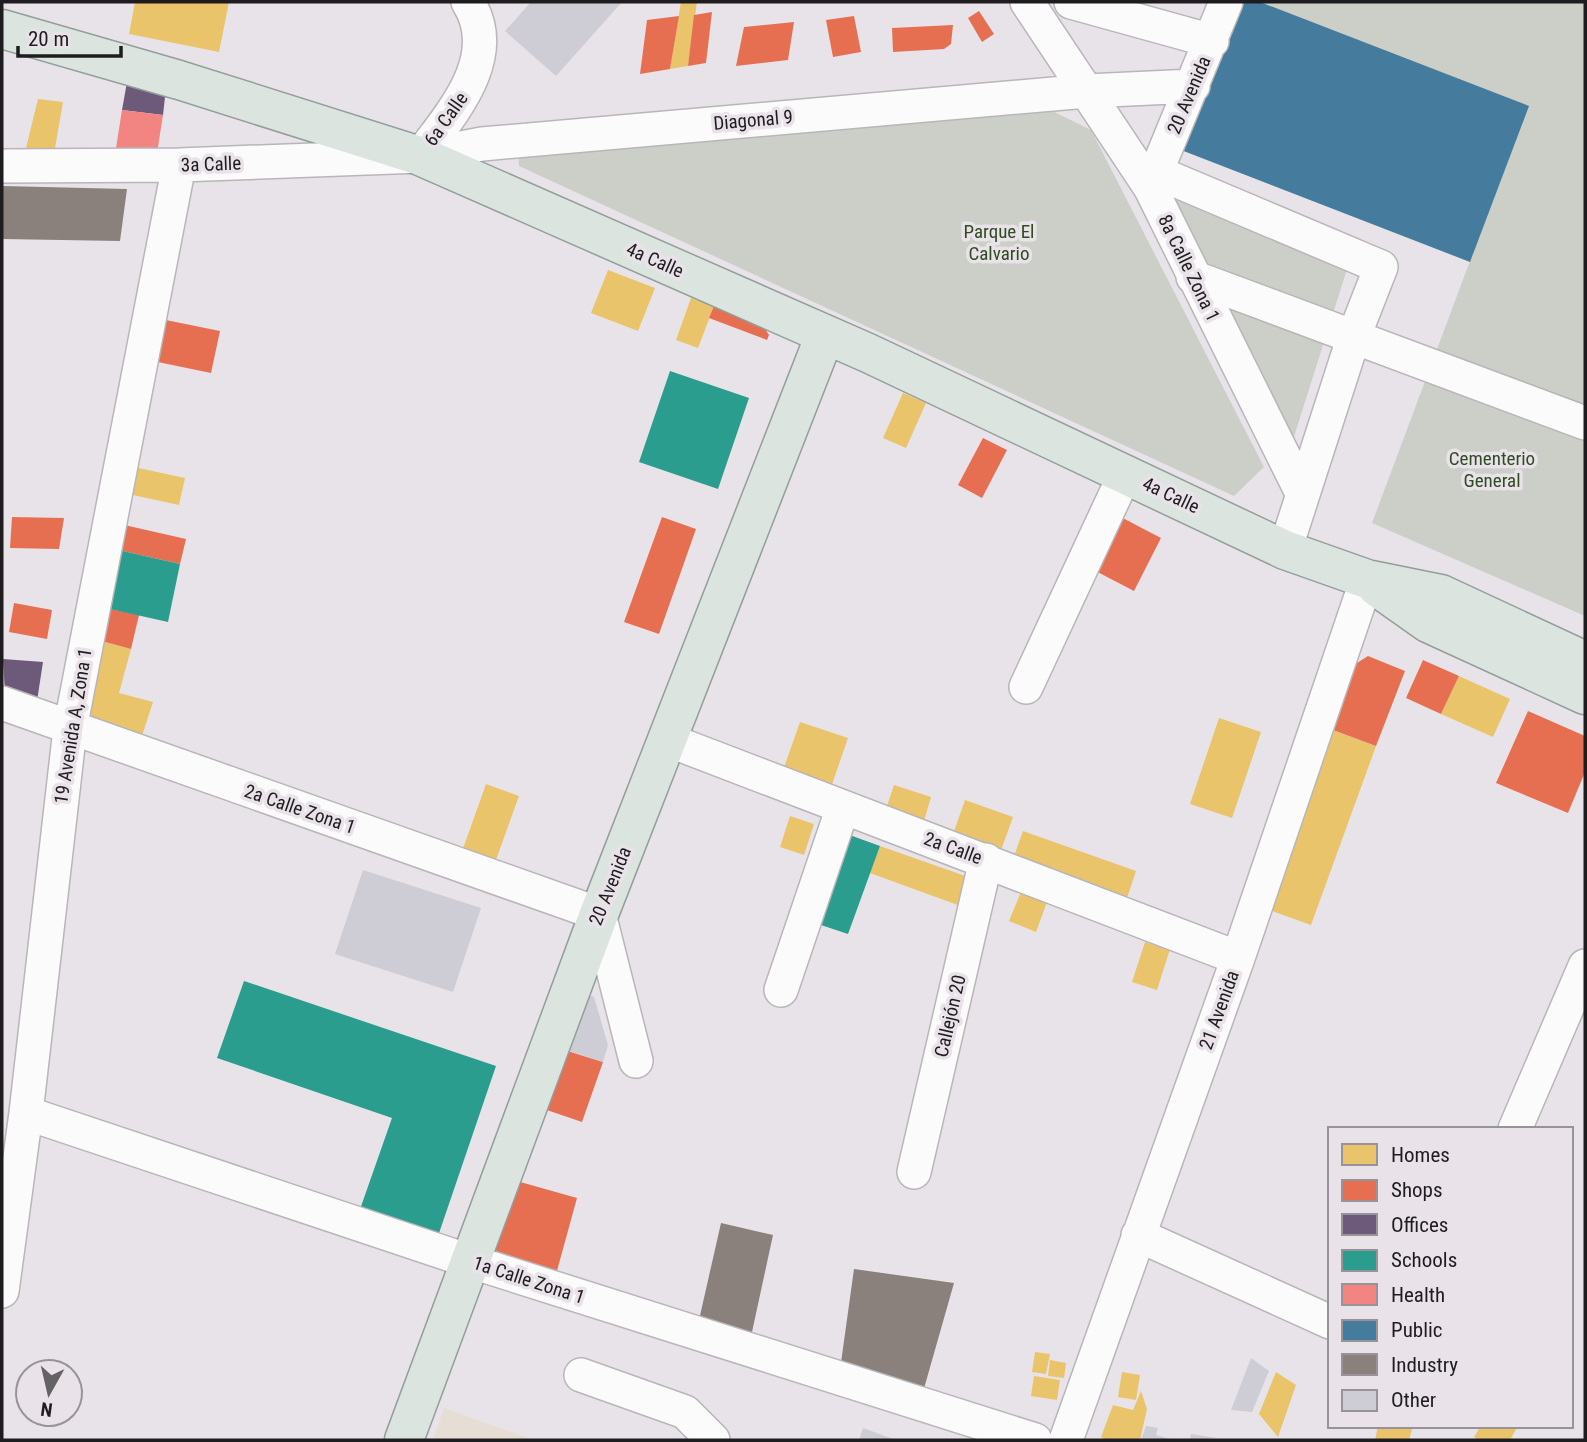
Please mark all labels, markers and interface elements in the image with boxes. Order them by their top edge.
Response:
scale bar [18,14,121,58]
text: 20 m [28,27,69,51]
street label: 20 Avenida [1162,52,1216,138]
street label: 6a Calle [419,88,473,150]
street label: Diagonal 9 [712,105,794,135]
street label: 3a Calle [180,151,242,177]
street label: 8a Calle Zona 1 [1153,211,1225,325]
park label: Parque El Calvario [964,220,1034,265]
street label: 4a Calle [623,237,687,283]
park label: Cementerio General [1449,447,1535,492]
street label: 4a Calle [1139,472,1203,518]
street label: 19 Avenida A, Zona 1 [49,646,97,806]
street label: 2a Calle Zona 1 [241,779,359,839]
street label: 2a Calle [921,827,985,869]
street label: 20 Avenida [584,843,636,929]
street label: 21 Avenida [1194,967,1244,1053]
street label: Callejón 20 [929,973,971,1059]
legend [1328,1127,1573,1428]
text: Homes [1391,1143,1450,1167]
text: Shops [1391,1178,1443,1202]
text: Offices [1391,1213,1448,1237]
text: Schools [1391,1248,1457,1272]
street label: 1a Calle Zona 1 [470,1251,588,1309]
text: Health [1391,1283,1445,1307]
text: Public [1391,1318,1443,1342]
text: Industry [1391,1353,1458,1377]
north arrow [14,1358,84,1428]
text: Other [1391,1388,1436,1412]
text: N [39,1397,54,1422]

